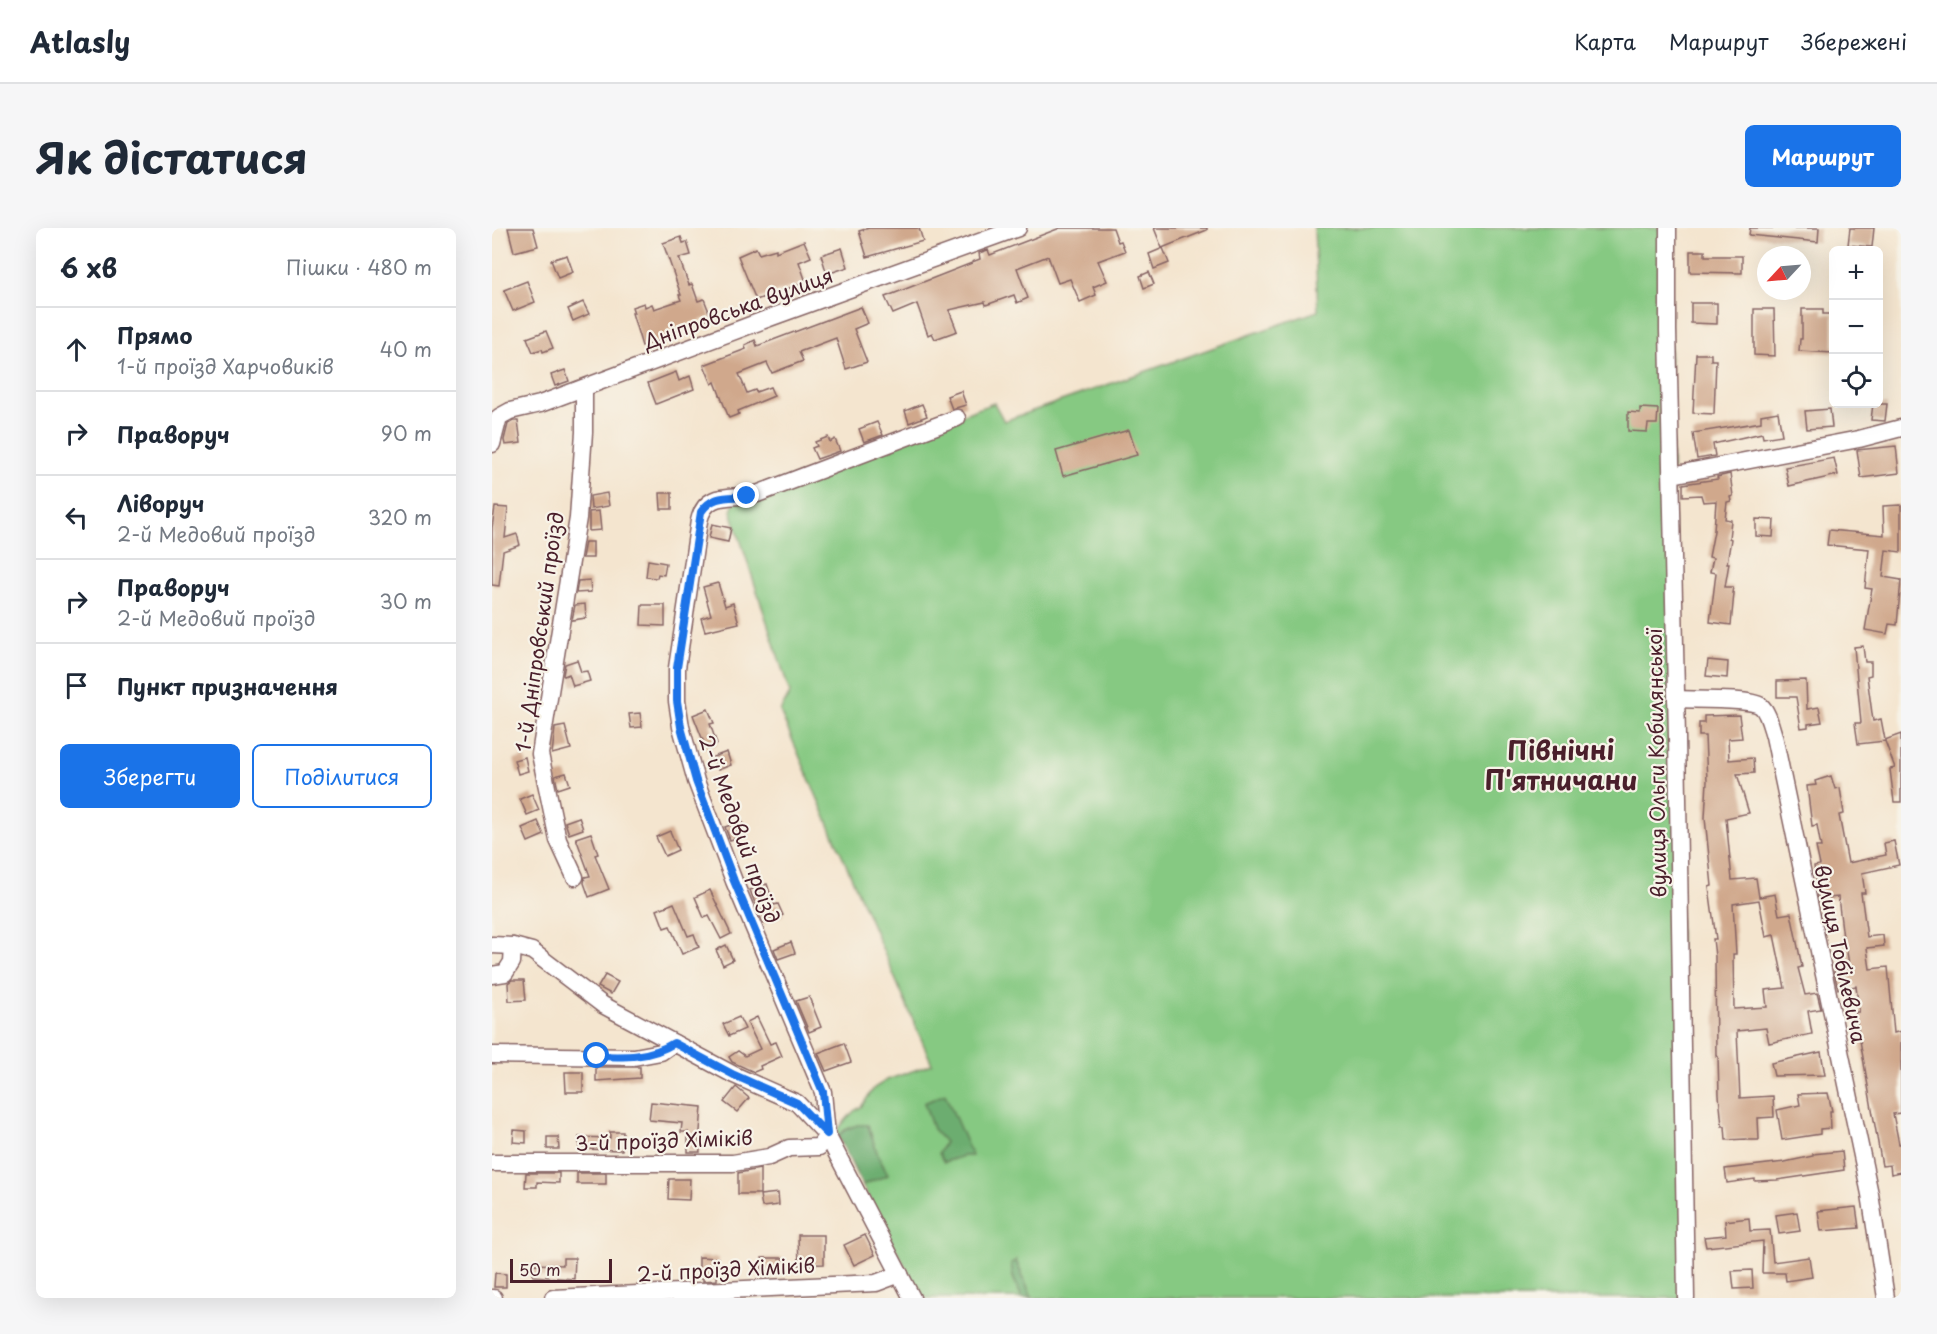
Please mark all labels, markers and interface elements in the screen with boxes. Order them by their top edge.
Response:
text: Atlasly [30,20,130,63]
text: Карта [1574,25,1636,57]
text: Маршрут [1669,25,1768,57]
text: Збережені [1801,25,1907,57]
text: Як дістатися [36,125,308,188]
button: Маршрут [1745,125,1901,187]
north arrow [1757,246,1811,300]
map controls [1829,246,1883,408]
button: + [1829,246,1883,300]
text: 6 хв [60,248,117,287]
text: Пішки · 480 m [286,252,432,282]
street label: Дніпровська вулиця [638,260,837,357]
button: − [1829,300,1883,354]
text: Прямо [117,318,192,351]
icon: ahead [60,333,93,366]
text: 40 m [380,334,432,364]
text: 1-й проїзд Харчовиків [117,351,334,381]
button: locate [1829,354,1883,408]
icon: right [60,417,93,450]
text: Праворуч [117,417,230,450]
text: 90 m [381,418,432,448]
route end [733,482,759,508]
text: Ліворуч [117,486,204,519]
icon: left [60,501,93,534]
text: 320 m [368,502,432,532]
street label: 1-й Дніпровський проїзд [507,510,571,754]
text: 2-й Медовий проїзд [117,519,316,549]
text: Праворуч [117,570,230,603]
icon: right [60,585,93,618]
text: 30 m [379,586,432,616]
text: 2-й Медовий проїзд [117,603,316,633]
street label: вулиця Ольги Кобилянської [1639,627,1673,898]
icon: arrive [60,669,93,702]
text: Пункт призначення [117,669,338,702]
district label: Північні П'ятничани [1484,730,1638,799]
street label: 2-й Медовий проїзд [692,731,788,927]
button: Зберегти [60,744,240,808]
button: Поділитися [252,744,432,808]
street label: вулиця Тобілевича [1807,862,1875,1046]
route start [583,1042,609,1068]
street label: 3-й проїзд Хіміків [575,1122,753,1158]
street label: 2-й проїзд Хіміків [636,1249,816,1289]
scale bar [510,1256,612,1284]
text: 50 m [519,1257,560,1281]

